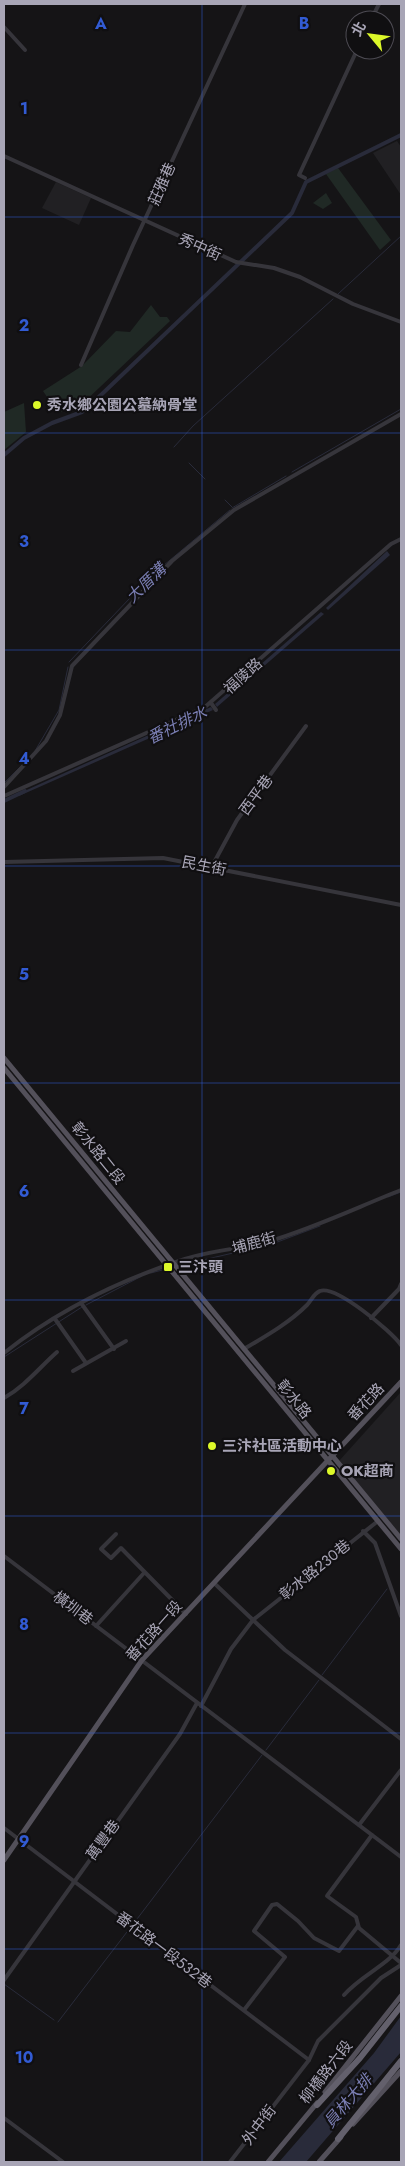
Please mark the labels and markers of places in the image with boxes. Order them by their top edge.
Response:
place label: 秀水鄉公園公墓納骨堂 [47,394,197,416]
marker: 秀水鄉公園公墓納骨堂 [31,399,43,411]
place label: 三汴頭 [178,1256,223,1278]
marker: 三汴頭 [162,1261,174,1273]
place label: 三汴社區活動中心 [222,1435,342,1457]
marker: 三汴社區活動中心 [206,1440,218,1452]
place label: OK超商 [341,1460,394,1482]
marker: OK超商 [325,1465,337,1477]

